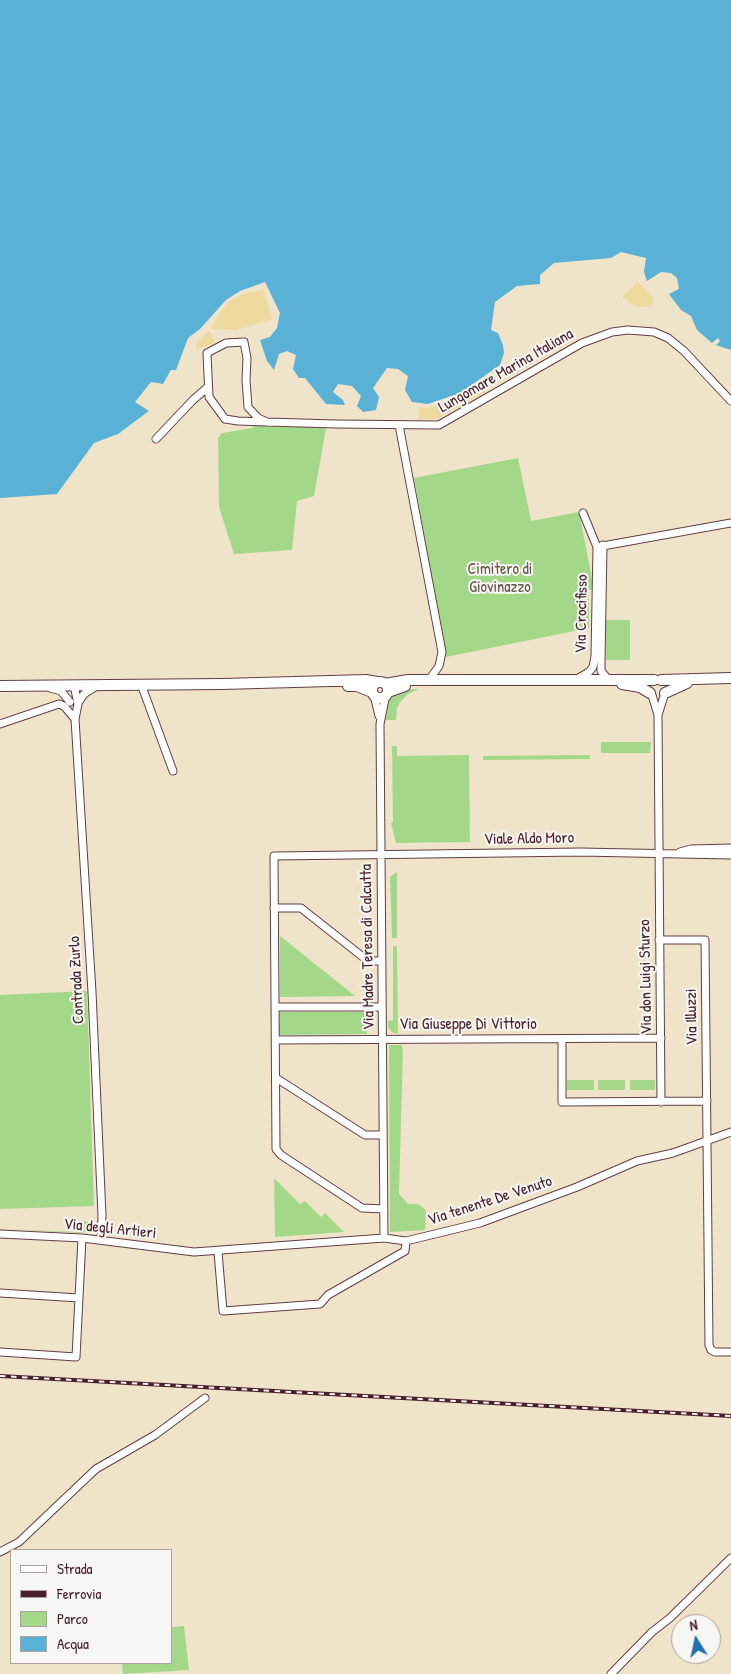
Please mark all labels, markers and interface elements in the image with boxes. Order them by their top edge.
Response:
street label: Lungomare Marina Italiana [435,325,577,417]
park label: Cimitero di Giovinazzo [468,560,532,598]
street label: Via Crocifisso [572,574,592,654]
street label: Viale Aldo Moro [484,829,574,849]
street label: Via Madre Teresa di Calcutta [357,864,379,1030]
street label: Via don Luigi Sturzo [635,919,657,1035]
street label: Contrada Zurlo [65,936,89,1024]
street label: Via Illuzzi [682,988,702,1046]
street label: Via Giuseppe Di Vittorio [399,1015,537,1035]
street label: Via tenente De Venuto [426,1172,554,1230]
street label: Via degli Artieri [63,1215,157,1243]
legend [10,1549,172,1664]
text: Strada [57,1558,92,1579]
text: Ferrovia [57,1583,101,1604]
text: Parco [57,1608,88,1629]
north arrow [671,1614,721,1664]
text: N [688,1615,699,1635]
text: Acqua [57,1633,89,1654]

